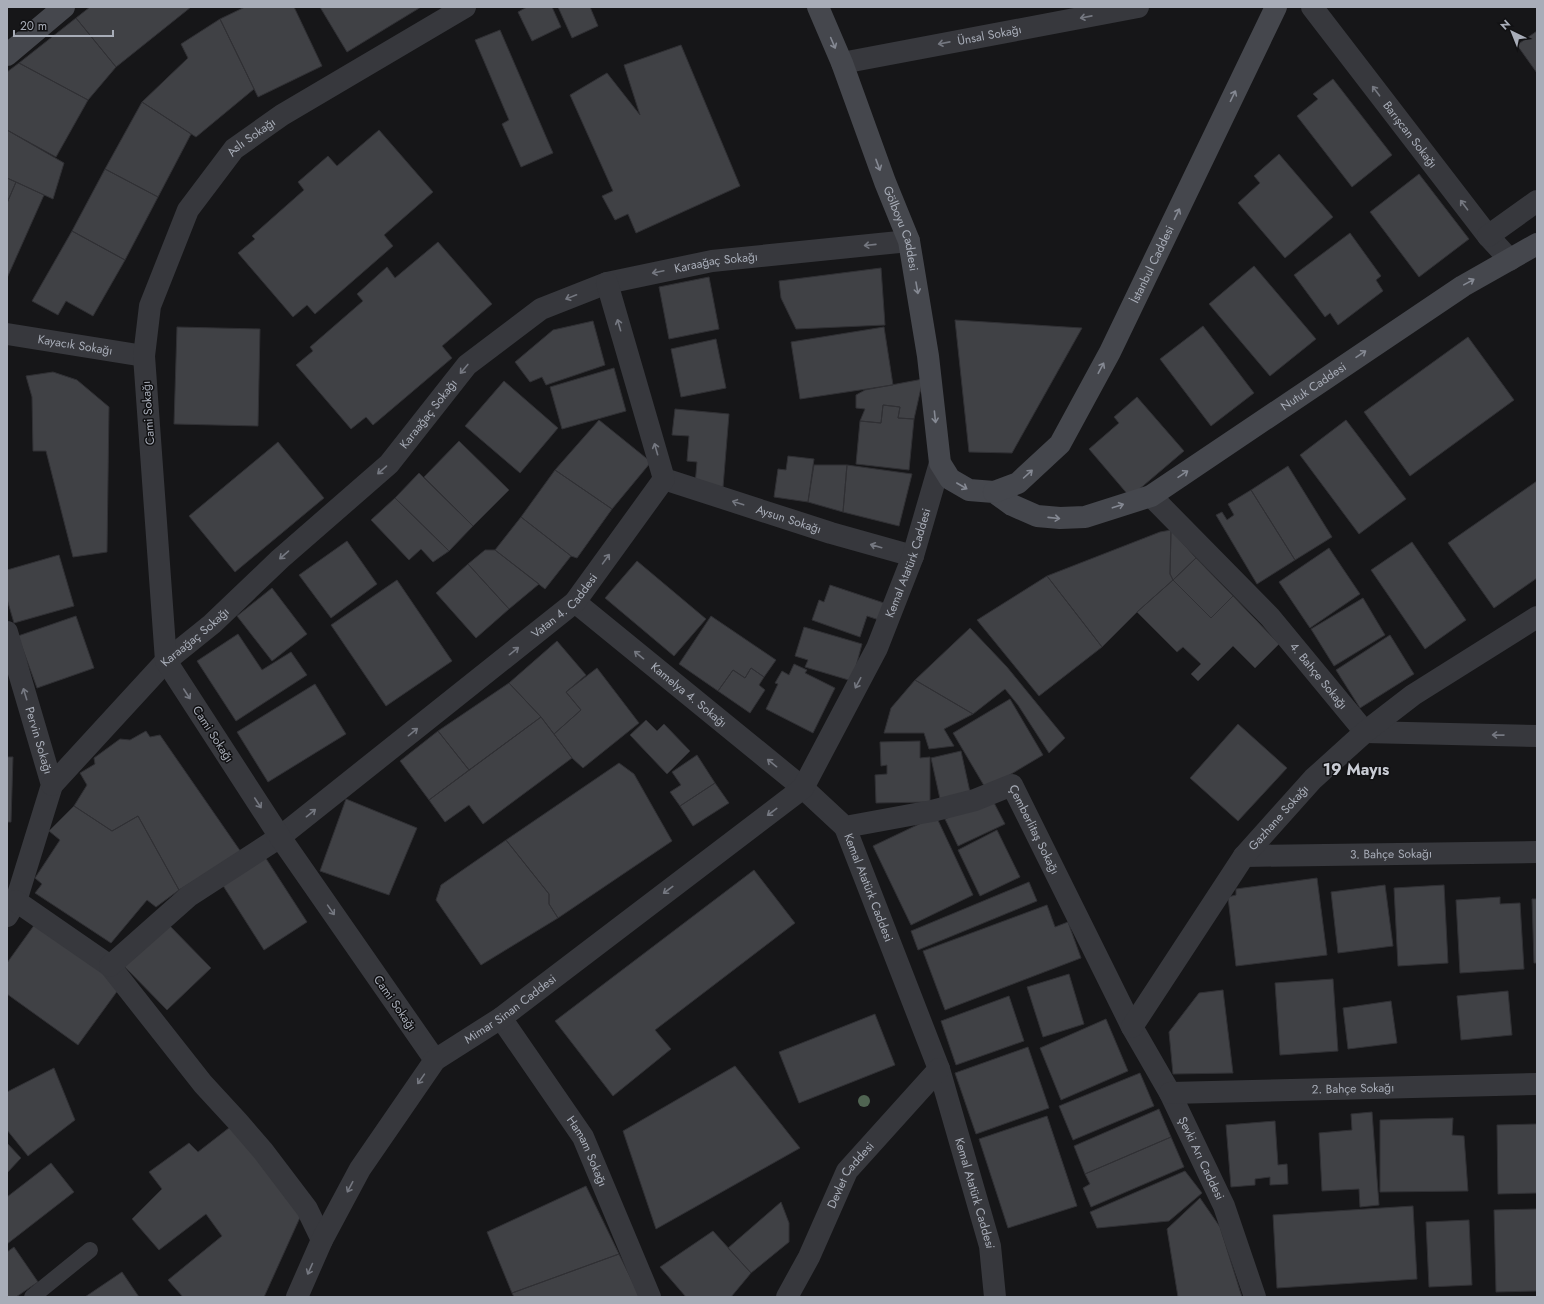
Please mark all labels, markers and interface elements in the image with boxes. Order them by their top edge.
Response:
scale bar [14,12,113,38]
north arrow [1492,12,1532,52]
one-way arrow [1079,13,1092,21]
text: N [1497,16,1514,34]
text: 20 m [20,17,47,35]
street label: Ünsal Sokağı [956,20,1023,50]
one-way arrow [830,36,838,48]
one-way arrow [938,40,951,48]
one-way arrow [1372,85,1381,96]
one-way arrow [1230,91,1237,103]
street label: Barışcan Sokağı [1379,97,1442,172]
street label: Aslı Sokağı [222,113,279,160]
one-way arrow [875,158,883,170]
street label: Gölboyu Caddesi [879,183,923,272]
one-way arrow [1460,200,1468,211]
one-way arrow [1174,208,1181,220]
street label: İstanbul Caddesi [1126,222,1179,306]
one-way arrow [864,242,877,249]
street label: Karaağaç Sokağı [673,247,759,278]
one-way arrow [652,269,665,277]
one-way arrow [1463,278,1475,286]
one-way arrow [913,281,921,294]
one-way arrow [566,294,578,302]
one-way arrow [615,318,622,331]
street label: Kayacık Sokağı [36,330,114,360]
one-way arrow [1355,350,1367,358]
street label: Nutuk Caddesi [1277,358,1350,415]
one-way arrow [1098,362,1105,374]
one-way arrow [460,364,469,375]
street label: Karaağaç Sokağı [395,375,462,453]
street label: Cami Sokağı [137,380,159,446]
one-way arrow [931,410,939,423]
one-way arrow [652,443,659,456]
one-way arrow [378,465,388,474]
one-way arrow [1023,469,1033,478]
one-way arrow [1178,470,1189,478]
one-way arrow [956,482,968,490]
one-way arrow [732,499,745,506]
street label: Aysun Sokağı [754,500,824,538]
one-way arrow [1112,502,1125,509]
street label: Kemal Atatürk Caddesi [881,506,935,620]
one-way arrow [1047,514,1060,521]
one-way arrow [870,542,883,549]
one-way arrow [279,551,290,560]
one-way arrow [602,554,610,565]
street label: Vatan 4. Caddesi [527,570,602,643]
street label: Karaağaç Sokağı [156,603,233,671]
street label: 4. Bahçe Sokağı [1285,638,1352,713]
one-way arrow [509,646,520,655]
one-way arrow [634,650,644,659]
street label: Kamelya 4. Sokağı [647,658,731,732]
one-way arrow [854,677,862,689]
one-way arrow [21,688,28,701]
one-way arrow [183,688,191,699]
street label: Cami Sokağı [188,702,238,766]
street label: Pervin Sokağı [20,705,57,776]
one-way arrow [407,727,418,736]
one-way arrow [1492,731,1505,739]
district label: 19 Mayıs [1323,758,1389,781]
one-way arrow [767,759,778,768]
street label: Gazhane Sokağı [1244,781,1313,854]
street label: Çemberlitaş Sokağı [1004,782,1064,877]
one-way arrow [254,797,262,808]
one-way arrow [766,807,777,816]
one-way arrow [305,808,316,817]
street label: Kemal Atatürk Caddesi [839,831,898,944]
street label: 3. Bahçe Sokağı [1350,844,1432,864]
one-way arrow [663,886,674,895]
one-way arrow [327,904,335,915]
street label: Mimar Sinan Caddesi [461,970,560,1048]
street label: Cami Sokağı [369,972,421,1034]
one-way arrow [417,1073,425,1084]
street label: 2. Bahçe Sokağı [1311,1079,1394,1099]
street label: Hamam Sokağı [562,1112,612,1189]
street label: Şevki Arı Caddesi [1174,1114,1229,1203]
street label: Kemal Atatürk Caddesi [950,1136,999,1249]
street label: Devlet Caddesi [823,1138,878,1211]
one-way arrow [346,1181,353,1193]
one-way arrow [305,1262,313,1274]

